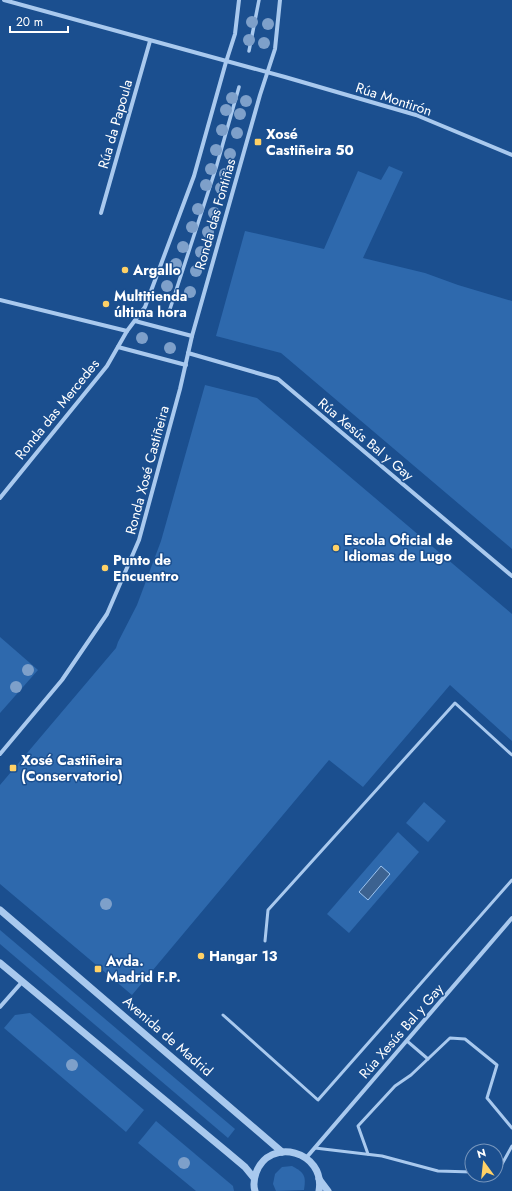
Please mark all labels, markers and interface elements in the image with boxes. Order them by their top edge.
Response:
scale bar [10,8,68,34]
text: 20 m [16,13,43,31]
street label: Rúa da Papoula [93,77,137,171]
street label: Rúa Montirón [353,77,435,121]
place label: Xosé Castiñeira 50 [266,124,354,160]
marker: Xosé Castiñeira 50 [253,137,263,147]
street label: Ronda das Fontiñas [190,156,241,272]
place label: Argallo [132,260,181,280]
marker: Argallo [120,265,130,275]
place label: Multitienda última hora [114,286,187,322]
marker: Multitienda última hora [101,299,111,309]
street label: Ronda das Mercedes [10,354,104,464]
street label: Rúa Xesús Bal y Gay [314,393,419,486]
street label: Ronda Xosé Castiñeira [120,403,174,537]
place label: Escola Oficial de Idiomas de Lugo [344,530,453,566]
marker: Escola Oficial de Idiomas de Lugo [331,543,341,553]
place label: Punto de Encuentro [113,550,179,586]
marker: Punto de Encuentro [100,563,110,573]
place label: Xosé Castiñeira (Conservatorio) [21,750,123,786]
marker: Xosé Castiñeira (Conservatorio) [8,763,18,773]
place label: Hangar 13 [209,946,278,966]
place label: Avda. Madrid F.P. [105,951,181,987]
marker: Hangar 13 [196,951,206,961]
marker: Avda. Madrid F.P. [93,964,103,974]
street label: Rúa Xesús Bal y Gay [354,979,448,1083]
street label: Avenida de Madrid [119,991,217,1081]
north arrow [464,1143,504,1183]
text: N [475,1144,488,1162]

